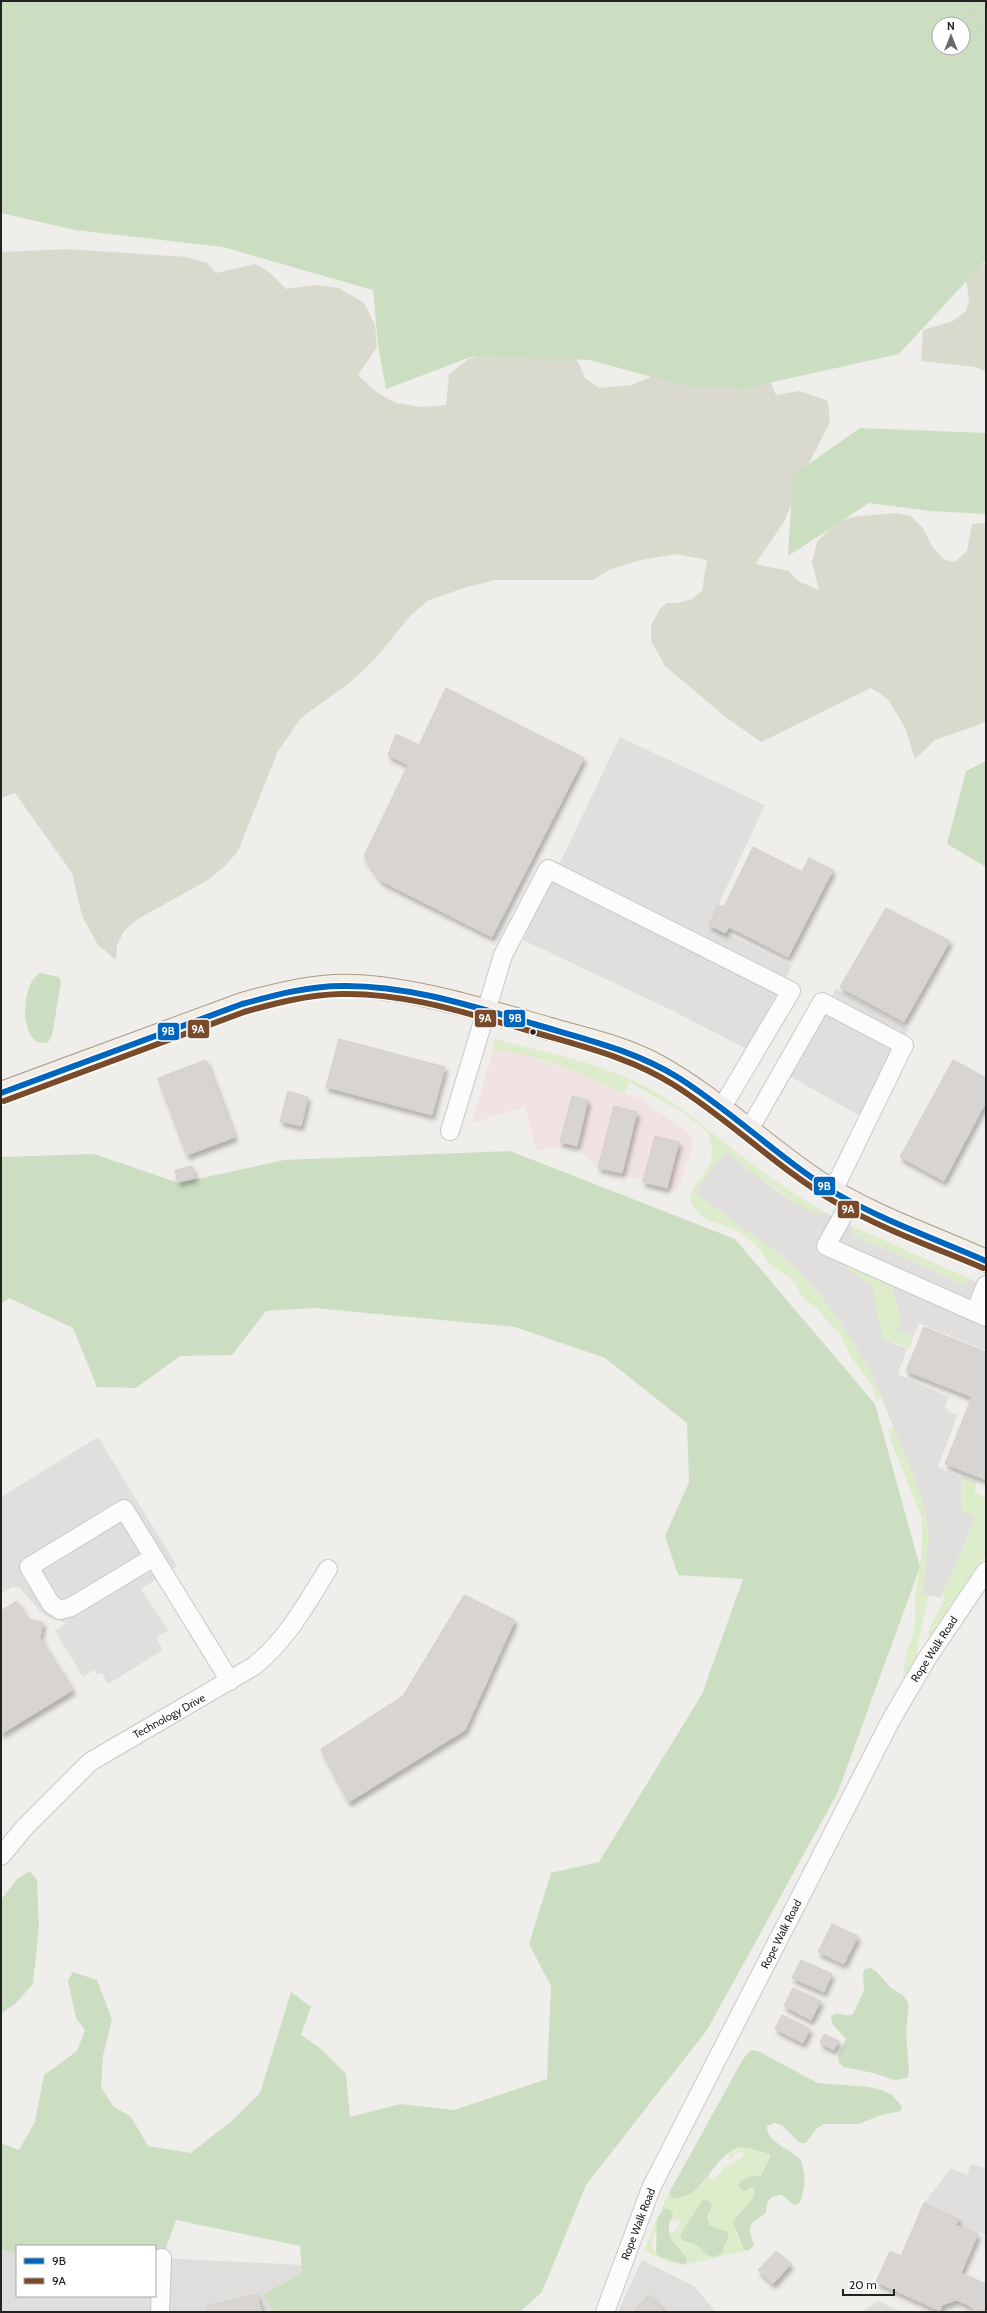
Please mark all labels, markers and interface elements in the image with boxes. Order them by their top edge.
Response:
north arrow [931,16,971,56]
text: N [947,19,955,33]
line badge: 9A [474,1009,497,1028]
line badge: 9B [503,1009,526,1028]
text: 9A [479,1011,492,1025]
text: 9B [508,1011,522,1025]
line badge: 9A [187,1019,210,1039]
line badge: 9B [157,1022,180,1041]
text: 9A [192,1022,205,1036]
text: 9B [161,1024,175,1038]
unlabelled marker [528,1027,538,1037]
line badge: 9B [813,1176,836,1196]
text: 9B [817,1179,831,1193]
line badge: 9A [837,1200,860,1219]
text: 9A [842,1202,855,1216]
street label: Rope Walk Road [907,1613,961,1685]
street label: Technology Drive [130,1690,208,1742]
street label: Rope Walk Road [758,1897,804,1971]
street label: Rope Walk Road [618,2186,658,2262]
legend [16,2245,156,2297]
text: 9B [52,2253,66,2268]
scale bar [843,2271,894,2297]
text: 9A [52,2273,67,2288]
text: 20 m [849,2277,877,2292]

